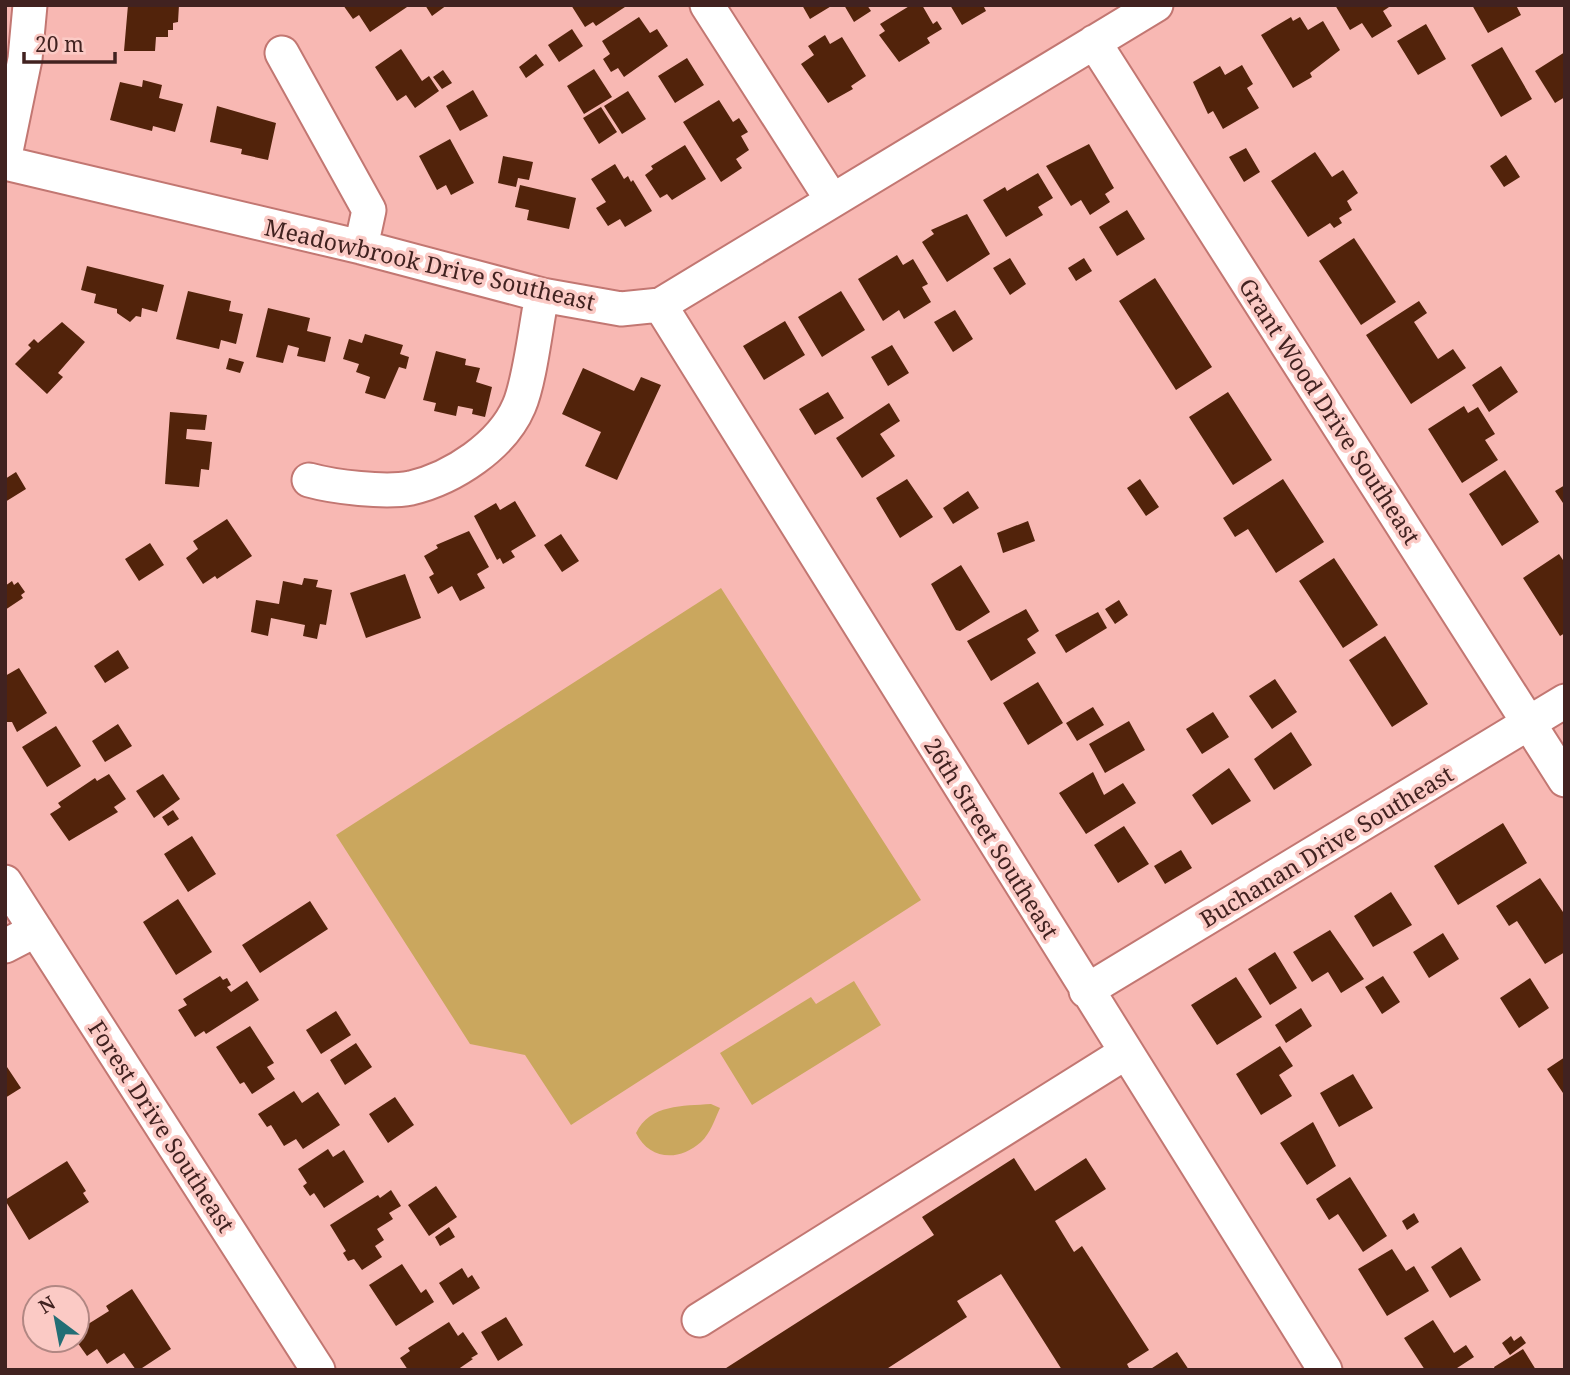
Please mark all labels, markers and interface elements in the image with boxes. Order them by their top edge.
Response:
scale bar [24,21,116,65]
text: 20 m [35,30,84,58]
street label: Meadowbrook Drive Southeast [262,210,598,318]
street label: Grant Wood Drive Southeast [1232,272,1428,550]
street label: 26th Street Southeast [917,731,1067,945]
street label: Buchanan Drive Southeast [1193,757,1459,935]
street label: Forest Drive Southeast [81,1014,243,1238]
north arrow [21,1284,91,1354]
text: N [34,1290,60,1320]

